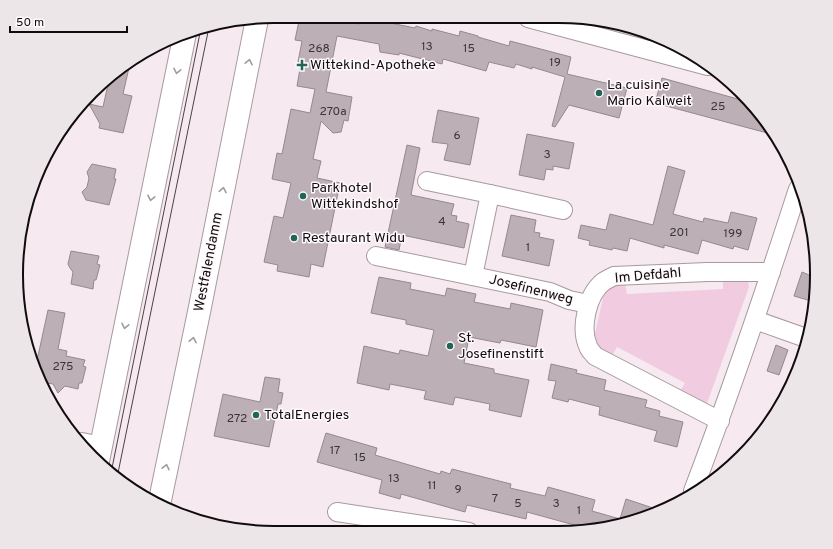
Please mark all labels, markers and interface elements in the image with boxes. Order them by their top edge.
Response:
scale bar [10,8,127,34]
text: 50 m [16,15,44,31]
house number: 13 [421,39,433,55]
house number: 268 [308,41,330,57]
house number: 15 [463,41,475,57]
house number: 19 [549,55,561,71]
place label: Wittekind-Apotheke [310,57,436,74]
one-way arrow [244,59,252,65]
marker: Wittekind-Apotheke [297,60,307,70]
one-way arrow [174,68,182,74]
place label: La cuisine Mario Kalweit [607,77,692,110]
marker: La cuisine Mario Kalweit [594,88,604,98]
house number: 25 [711,99,725,115]
house number: 270a [319,104,347,120]
house number: 6 [453,128,461,144]
house number: 3 [543,147,551,163]
place label: Parkhotel Wittekindshof [311,180,398,213]
one-way arrow [218,186,226,193]
marker: Parkhotel Wittekindshof [298,191,308,201]
one-way arrow [148,195,156,202]
street label: Westfalendamm [191,211,227,313]
house number: 4 [438,214,446,230]
house number: 201 [669,225,689,241]
house number: 199 [724,226,742,242]
place label: Restaurant Widu [302,230,405,247]
marker: Restaurant Widu [289,233,299,243]
house number: 1 [526,240,530,256]
street label: Im Defdahl [614,265,682,287]
street label: Josefinenweg [487,271,575,309]
one-way arrow [122,323,130,329]
place label: St. Josefinenstift [458,330,544,363]
one-way arrow [188,337,197,343]
marker: St. Josefinenstift [445,341,455,351]
house number: 275 [53,359,73,375]
place label: TotalEnergies [264,407,349,424]
marker: TotalEnergies [251,410,261,420]
house number: 272 [227,411,247,427]
house number: 17 [330,443,340,459]
house number: 15 [354,450,366,466]
one-way arrow [162,464,170,470]
house number: 13 [388,471,400,487]
house number: 11 [428,478,436,494]
house number: 9 [454,482,462,498]
house number: 7 [492,491,498,507]
house number: 5 [514,496,522,512]
house number: 3 [552,496,560,512]
house number: 1 [577,503,581,519]

